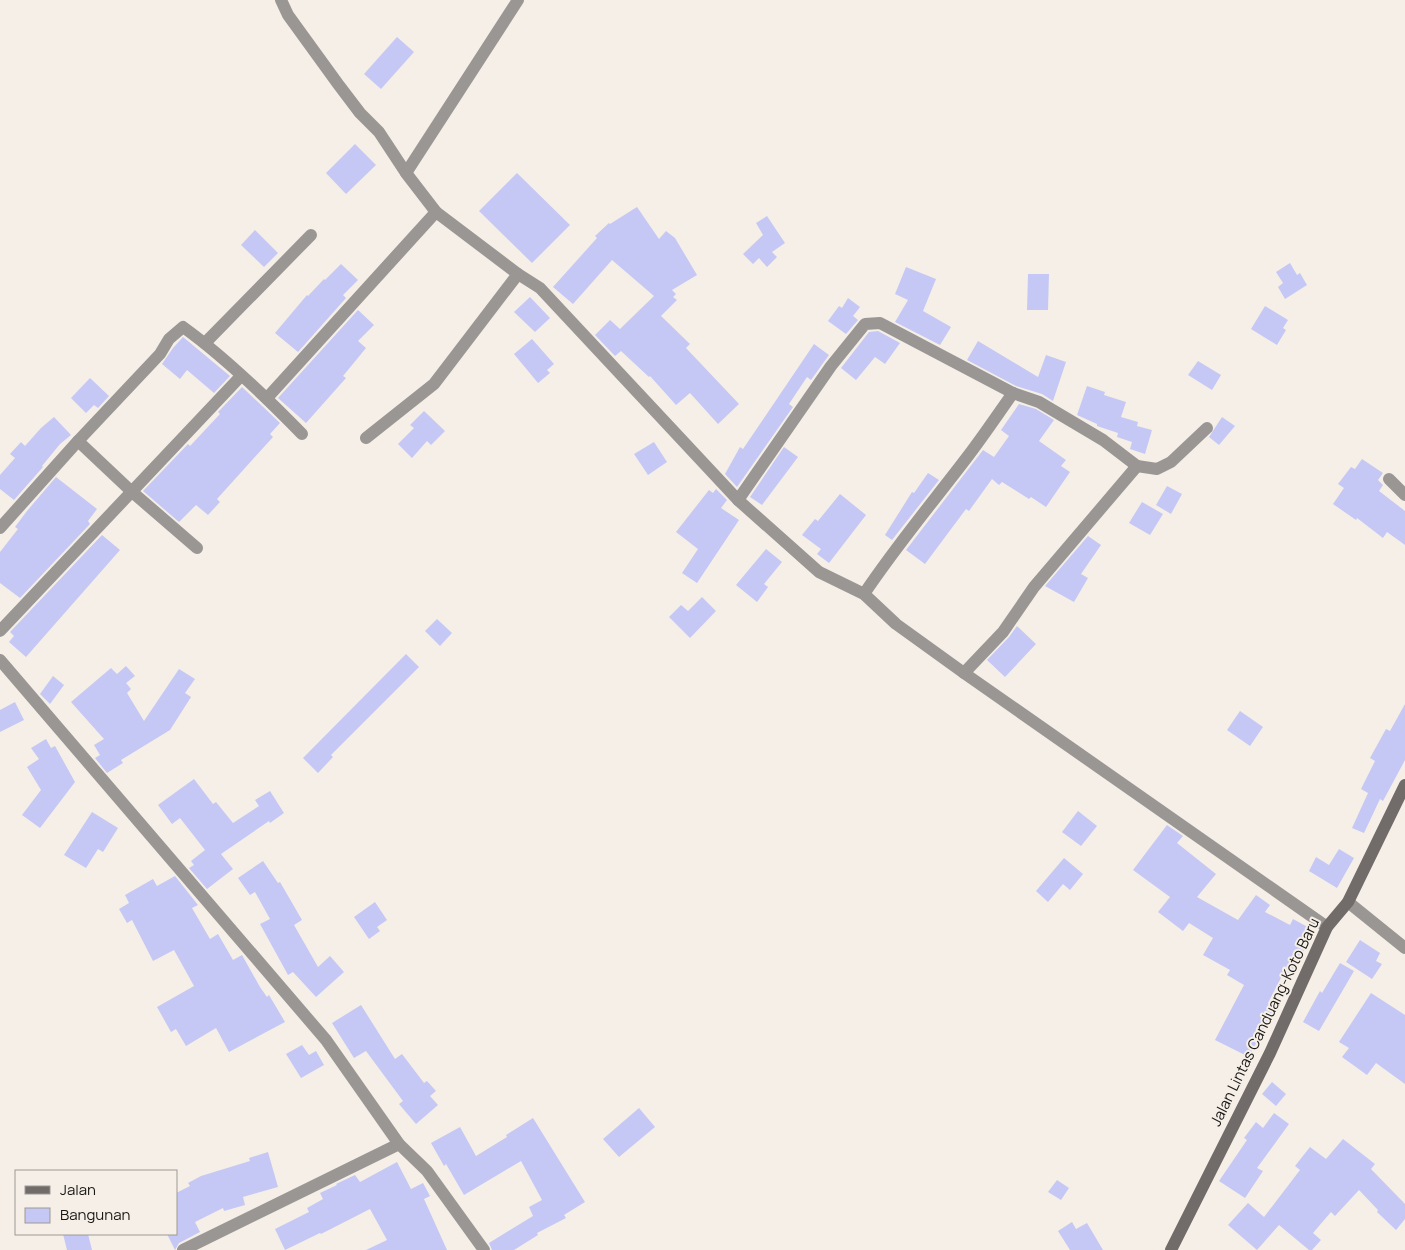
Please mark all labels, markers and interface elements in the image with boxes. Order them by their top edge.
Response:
street label: Jalan Lintas Canduang-Koto Baru [1205,914,1324,1129]
legend [15,1170,178,1235]
text: Jalan [60,1179,96,1200]
text: Bangunan [60,1204,130,1225]

